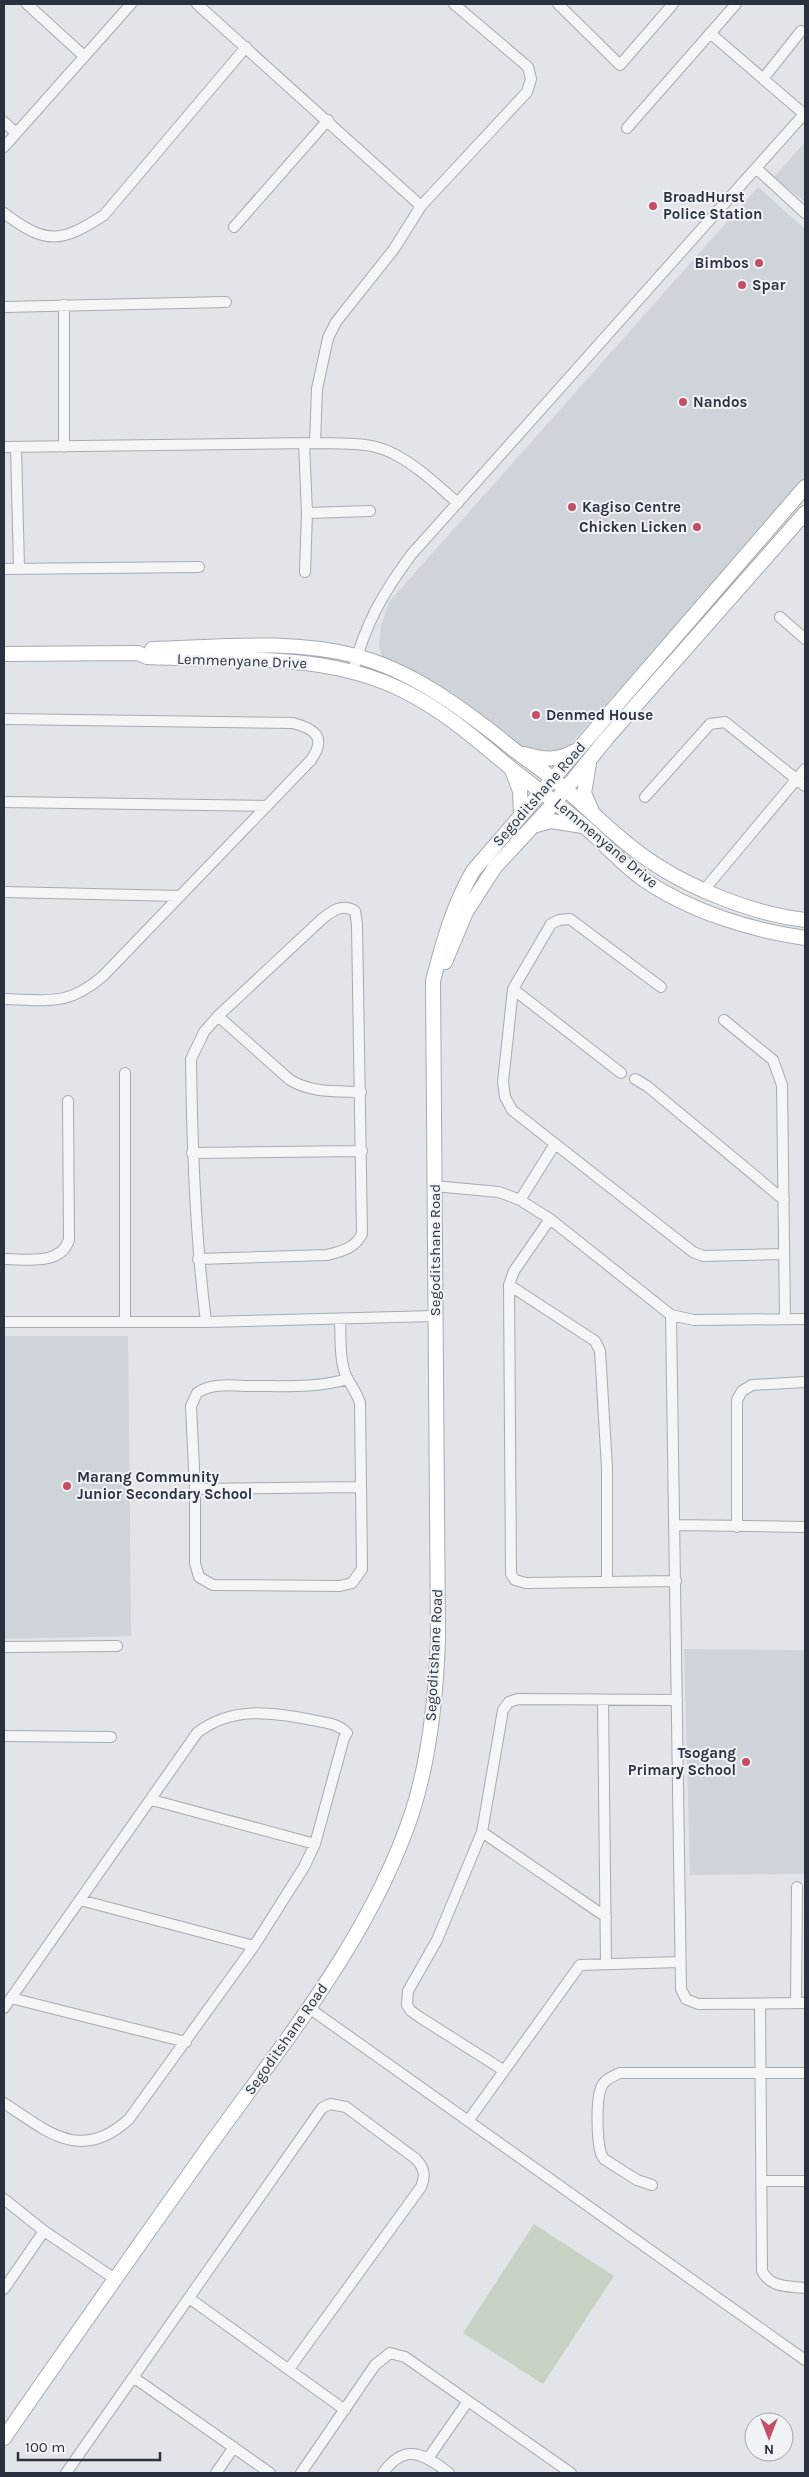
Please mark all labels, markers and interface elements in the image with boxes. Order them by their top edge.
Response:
place label: BroadHurst Police Station [663,188,762,223]
marker: BroadHurst Police Station [647,200,659,212]
place label: Bimbos [695,254,749,272]
marker: Bimbos [753,257,765,269]
place label: Spar [752,276,785,294]
marker: Spar [736,279,748,291]
place label: Nandos [693,393,748,411]
marker: Nandos [677,396,689,408]
place label: Kagiso Centre [582,498,681,516]
marker: Kagiso Centre [566,501,578,513]
place label: Chicken Licken [579,518,687,536]
marker: Chicken Licken [691,521,703,533]
street label: Lemmenyane Drive [177,650,307,672]
place label: Denmed House [546,706,653,724]
marker: Denmed House [530,709,542,721]
street label: Segoditshane Road [489,738,589,850]
street label: Lemmenyane Drive [550,794,662,892]
street label: Segoditshane Road [426,1184,444,1316]
place label: Marang Community Junior Secondary School [77,1468,252,1503]
marker: Marang Community Junior Secondary School [61,1480,73,1492]
street label: Segoditshane Road [422,1588,446,1722]
place label: Tsogang Primary School [628,1744,736,1779]
marker: Tsogang Primary School [740,1756,752,1768]
street label: Segoditshane Road [241,1980,331,2098]
north arrow [744,2412,794,2462]
scale bar [18,2430,160,2462]
text: 100 m [25,2438,65,2456]
text: N [764,2441,774,2458]

